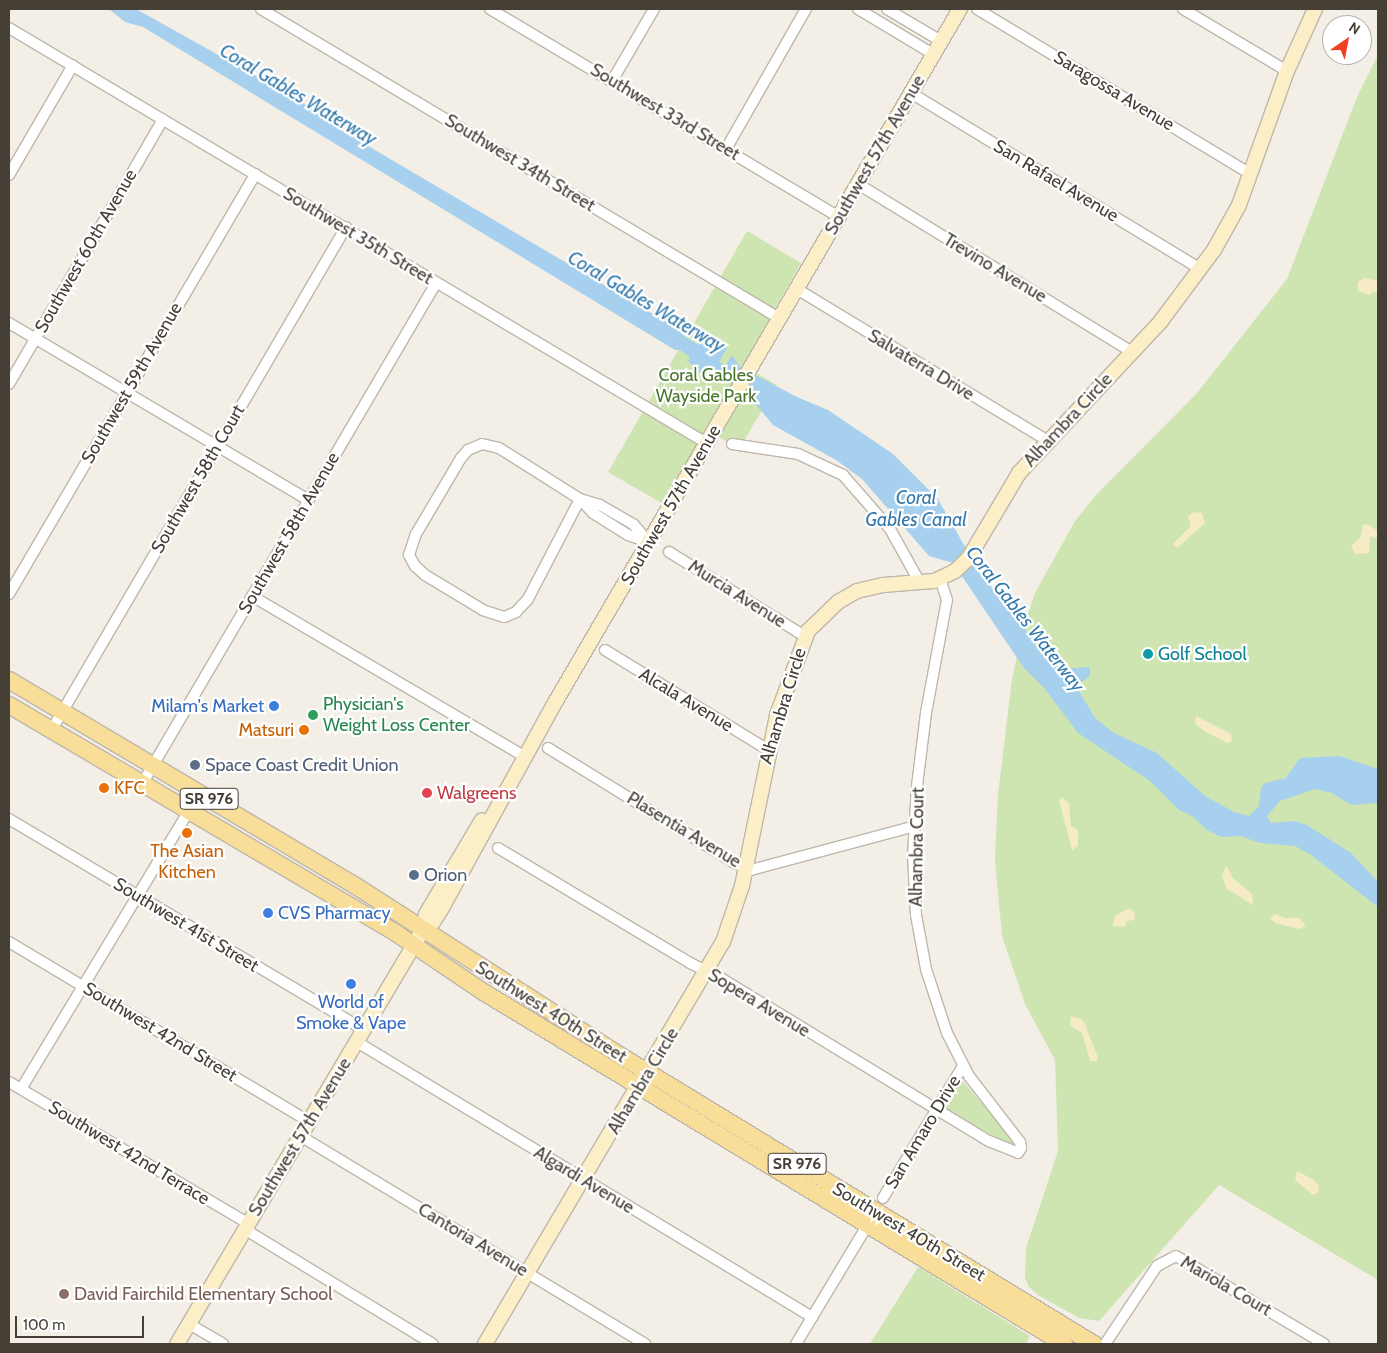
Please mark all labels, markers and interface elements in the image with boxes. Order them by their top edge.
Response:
north arrow [1322,15,1372,65]
text: N [1346,18,1364,39]
water label: Coral Gables Waterway [216,39,380,151]
street label: Saragossa Avenue [1050,46,1178,136]
street label: Southwest 33rd Street [586,59,744,165]
street label: Southwest 57th Avenue [820,71,930,239]
street label: Southwest 34th Street [441,110,599,216]
street label: San Rafael Avenue [990,135,1122,227]
street label: Southwest 60th Avenue [30,165,142,337]
street label: Southwest 35th Street [279,183,437,289]
street label: Trevino Avenue [940,229,1050,307]
water label: Coral Gables Waterway [564,246,728,358]
street label: Southwest 59th Avenue [77,299,187,467]
street label: Salvaterra Drive [864,325,978,405]
park label: Coral Gables Wayside Park [656,365,756,408]
street label: Alhambra Circle [1019,369,1117,471]
street label: Southwest 58th Court [147,401,249,557]
street label: Southwest 57th Avenue [616,421,726,589]
street label: Southwest 58th Avenue [234,448,344,618]
water label: Coral Gables Canal [865,487,967,531]
water label: Coral Gables Waterway [961,542,1089,696]
street label: Murcia Avenue [684,555,790,633]
place label: Golf School [1158,643,1247,665]
street label: Alhambra Circle [755,645,811,767]
marker: Golf School [1142,648,1154,660]
street label: Alcala Avenue [635,663,737,737]
place label: Physician's Weight Loss Center [323,694,470,736]
place label: Milam's Market [151,695,264,717]
marker: Milam's Market [268,700,280,712]
marker: Physician's Weight Loss Center [307,709,319,721]
place label: Matsuri [239,719,294,741]
marker: Matsuri [298,724,310,736]
place label: Space Coast Credit Union [205,754,398,776]
marker: Space Coast Credit Union [189,759,201,771]
place label: KFC [114,777,145,799]
marker: KFC [98,782,110,794]
place label: Walgreens [437,782,517,804]
road number: SR 976 [179,786,239,812]
marker: Walgreens [421,787,433,799]
street label: Plasentia Avenue [623,787,745,873]
street label: Alhambra Court [905,787,929,907]
marker: The Asian Kitchen [181,827,193,839]
place label: The Asian Kitchen [150,841,224,884]
place label: Orion [424,864,467,886]
marker: Orion [408,869,420,881]
street label: Southwest 41st Street [110,873,262,977]
place label: CVS Pharmacy [278,902,391,924]
marker: CVS Pharmacy [262,907,274,919]
street label: Southwest 40th Street [471,957,631,1067]
street label: Sopera Avenue [704,964,814,1042]
street label: Southwest 42nd Street [79,978,241,1086]
marker: World of Smoke & Vape [345,978,357,990]
place label: World of Smoke & Vape [296,992,406,1034]
street label: Alhambra Circle [603,1024,683,1138]
street label: Southwest 57th Avenue [244,1054,356,1220]
street label: San Amaro Drive [881,1071,965,1193]
street label: Southwest 42nd Terrace [45,1096,213,1210]
street label: Algardi Avenue [530,1142,638,1218]
road number: SR 976 [767,1150,827,1178]
street label: Southwest 40th Street [829,1178,989,1286]
street label: Cantoria Avenue [414,1199,532,1281]
street label: Mariola Court [1177,1251,1275,1321]
place label: David Fairchild Elementary School [74,1283,332,1305]
marker: David Fairchild Elementary School [58,1288,70,1300]
scale bar [18,1306,146,1338]
text: 100 m [23,1316,65,1334]

